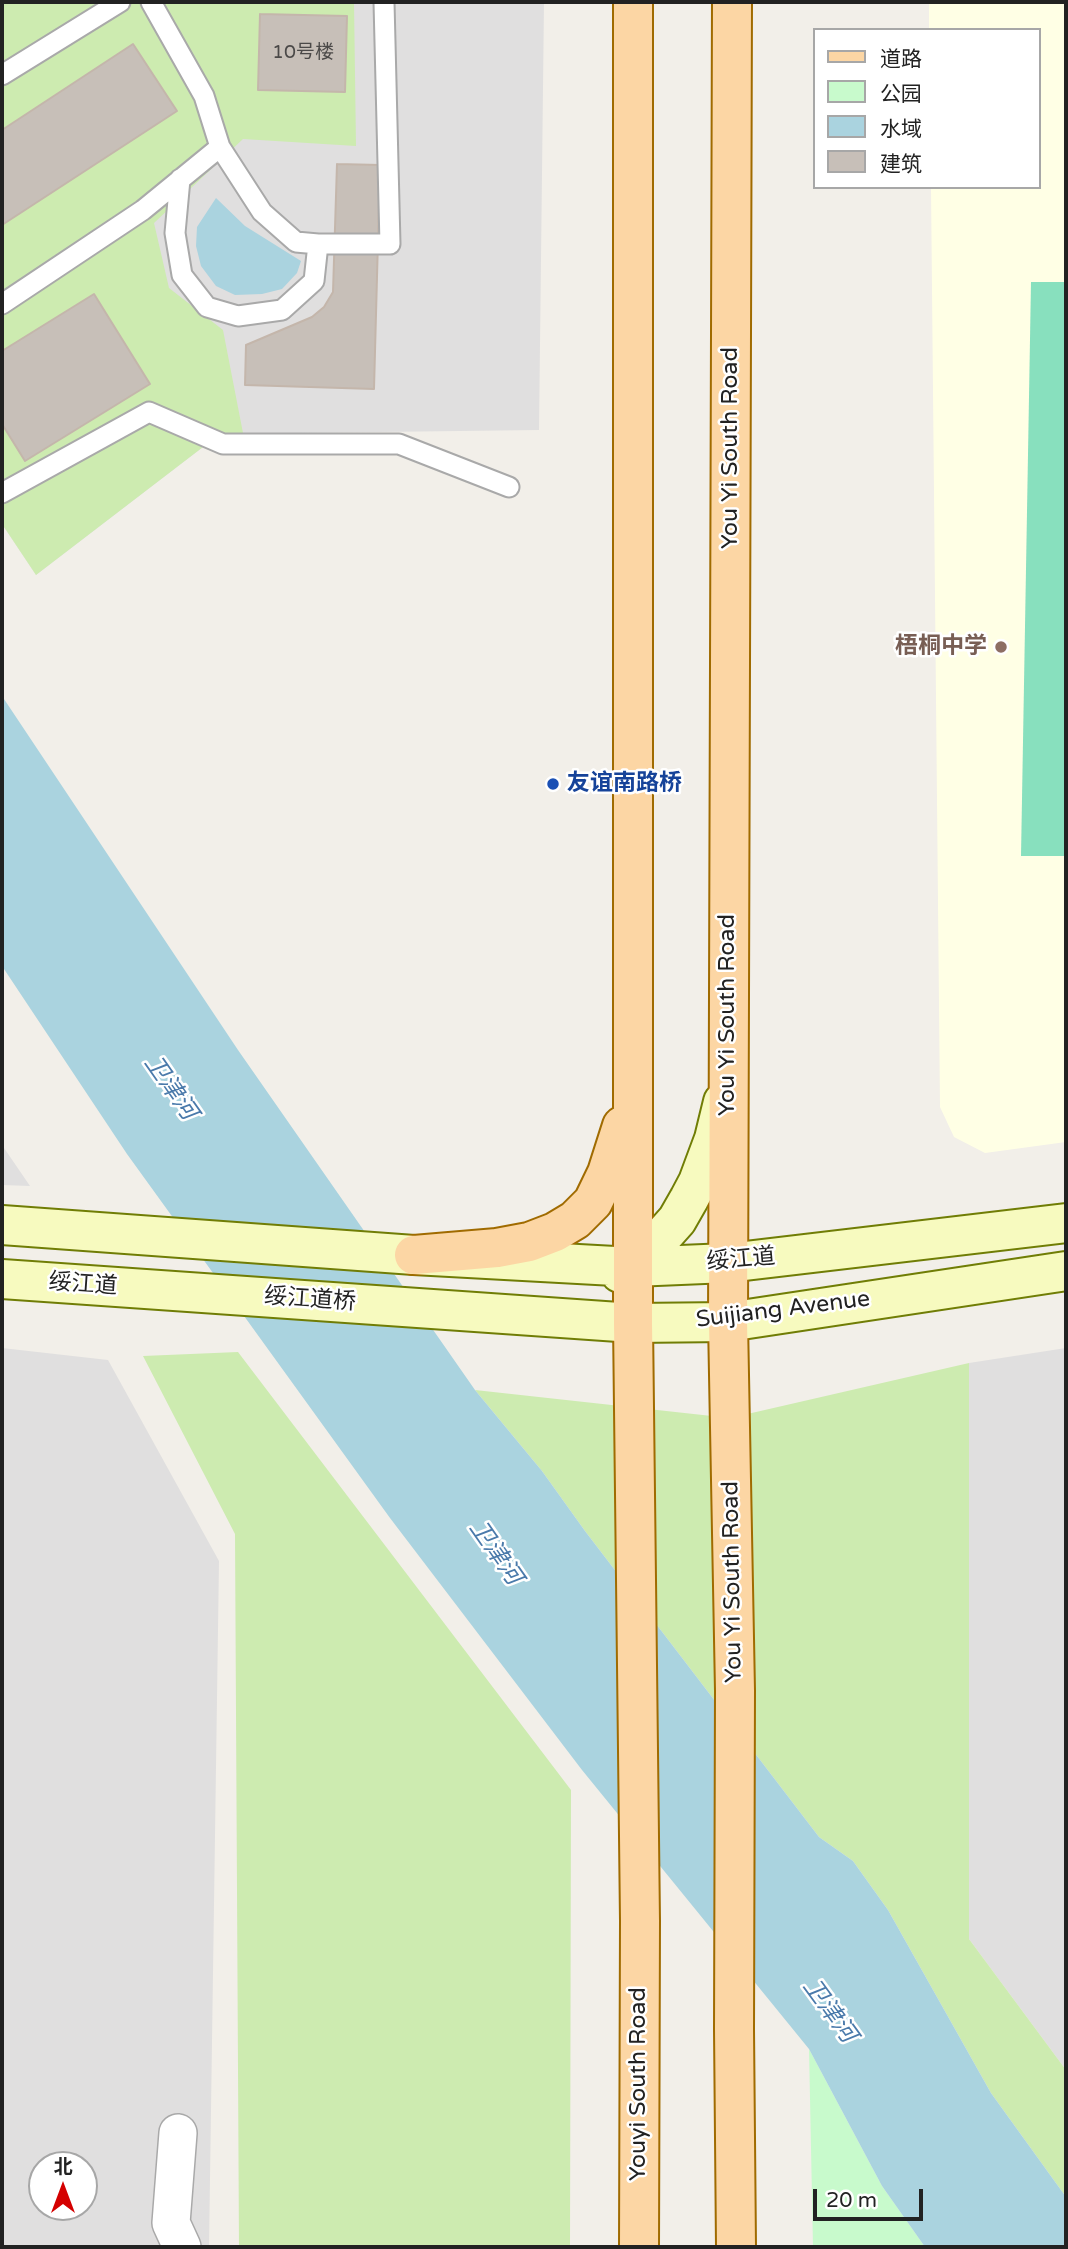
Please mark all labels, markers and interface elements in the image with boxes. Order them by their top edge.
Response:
legend [813,28,1040,189]
house number: 10号楼 [272,42,334,64]
text: 道路 [880,47,922,72]
text: 公园 [880,82,922,107]
text: 水域 [880,117,922,142]
text: 建筑 [880,152,922,177]
street label: You Yi South Road [717,347,745,549]
place label: 梧桐中学 [895,633,987,661]
marker: 梧桐中学 [993,639,1009,655]
place label: 友谊南路桥 [567,770,682,798]
marker: 友谊南路桥 [545,776,561,792]
street label: You Yi South Road [714,914,742,1116]
water label: 卫津河 [138,1050,202,1126]
street label: 绥江道 [705,1243,777,1277]
street label: 绥江道 [48,1269,118,1301]
street label: 绥江道桥 [263,1283,357,1317]
street label: Suijiang Avenue [694,1286,872,1334]
street label: You Yi South Road [717,1481,749,1683]
water label: 卫津河 [463,1515,527,1591]
water label: 卫津河 [796,1973,862,2049]
street label: Youyi South Road [625,1987,653,2181]
north arrow [28,2151,98,2221]
text: 北 [53,2156,73,2178]
scale bar [816,2176,926,2220]
text: 20 m [826,2188,877,2213]

